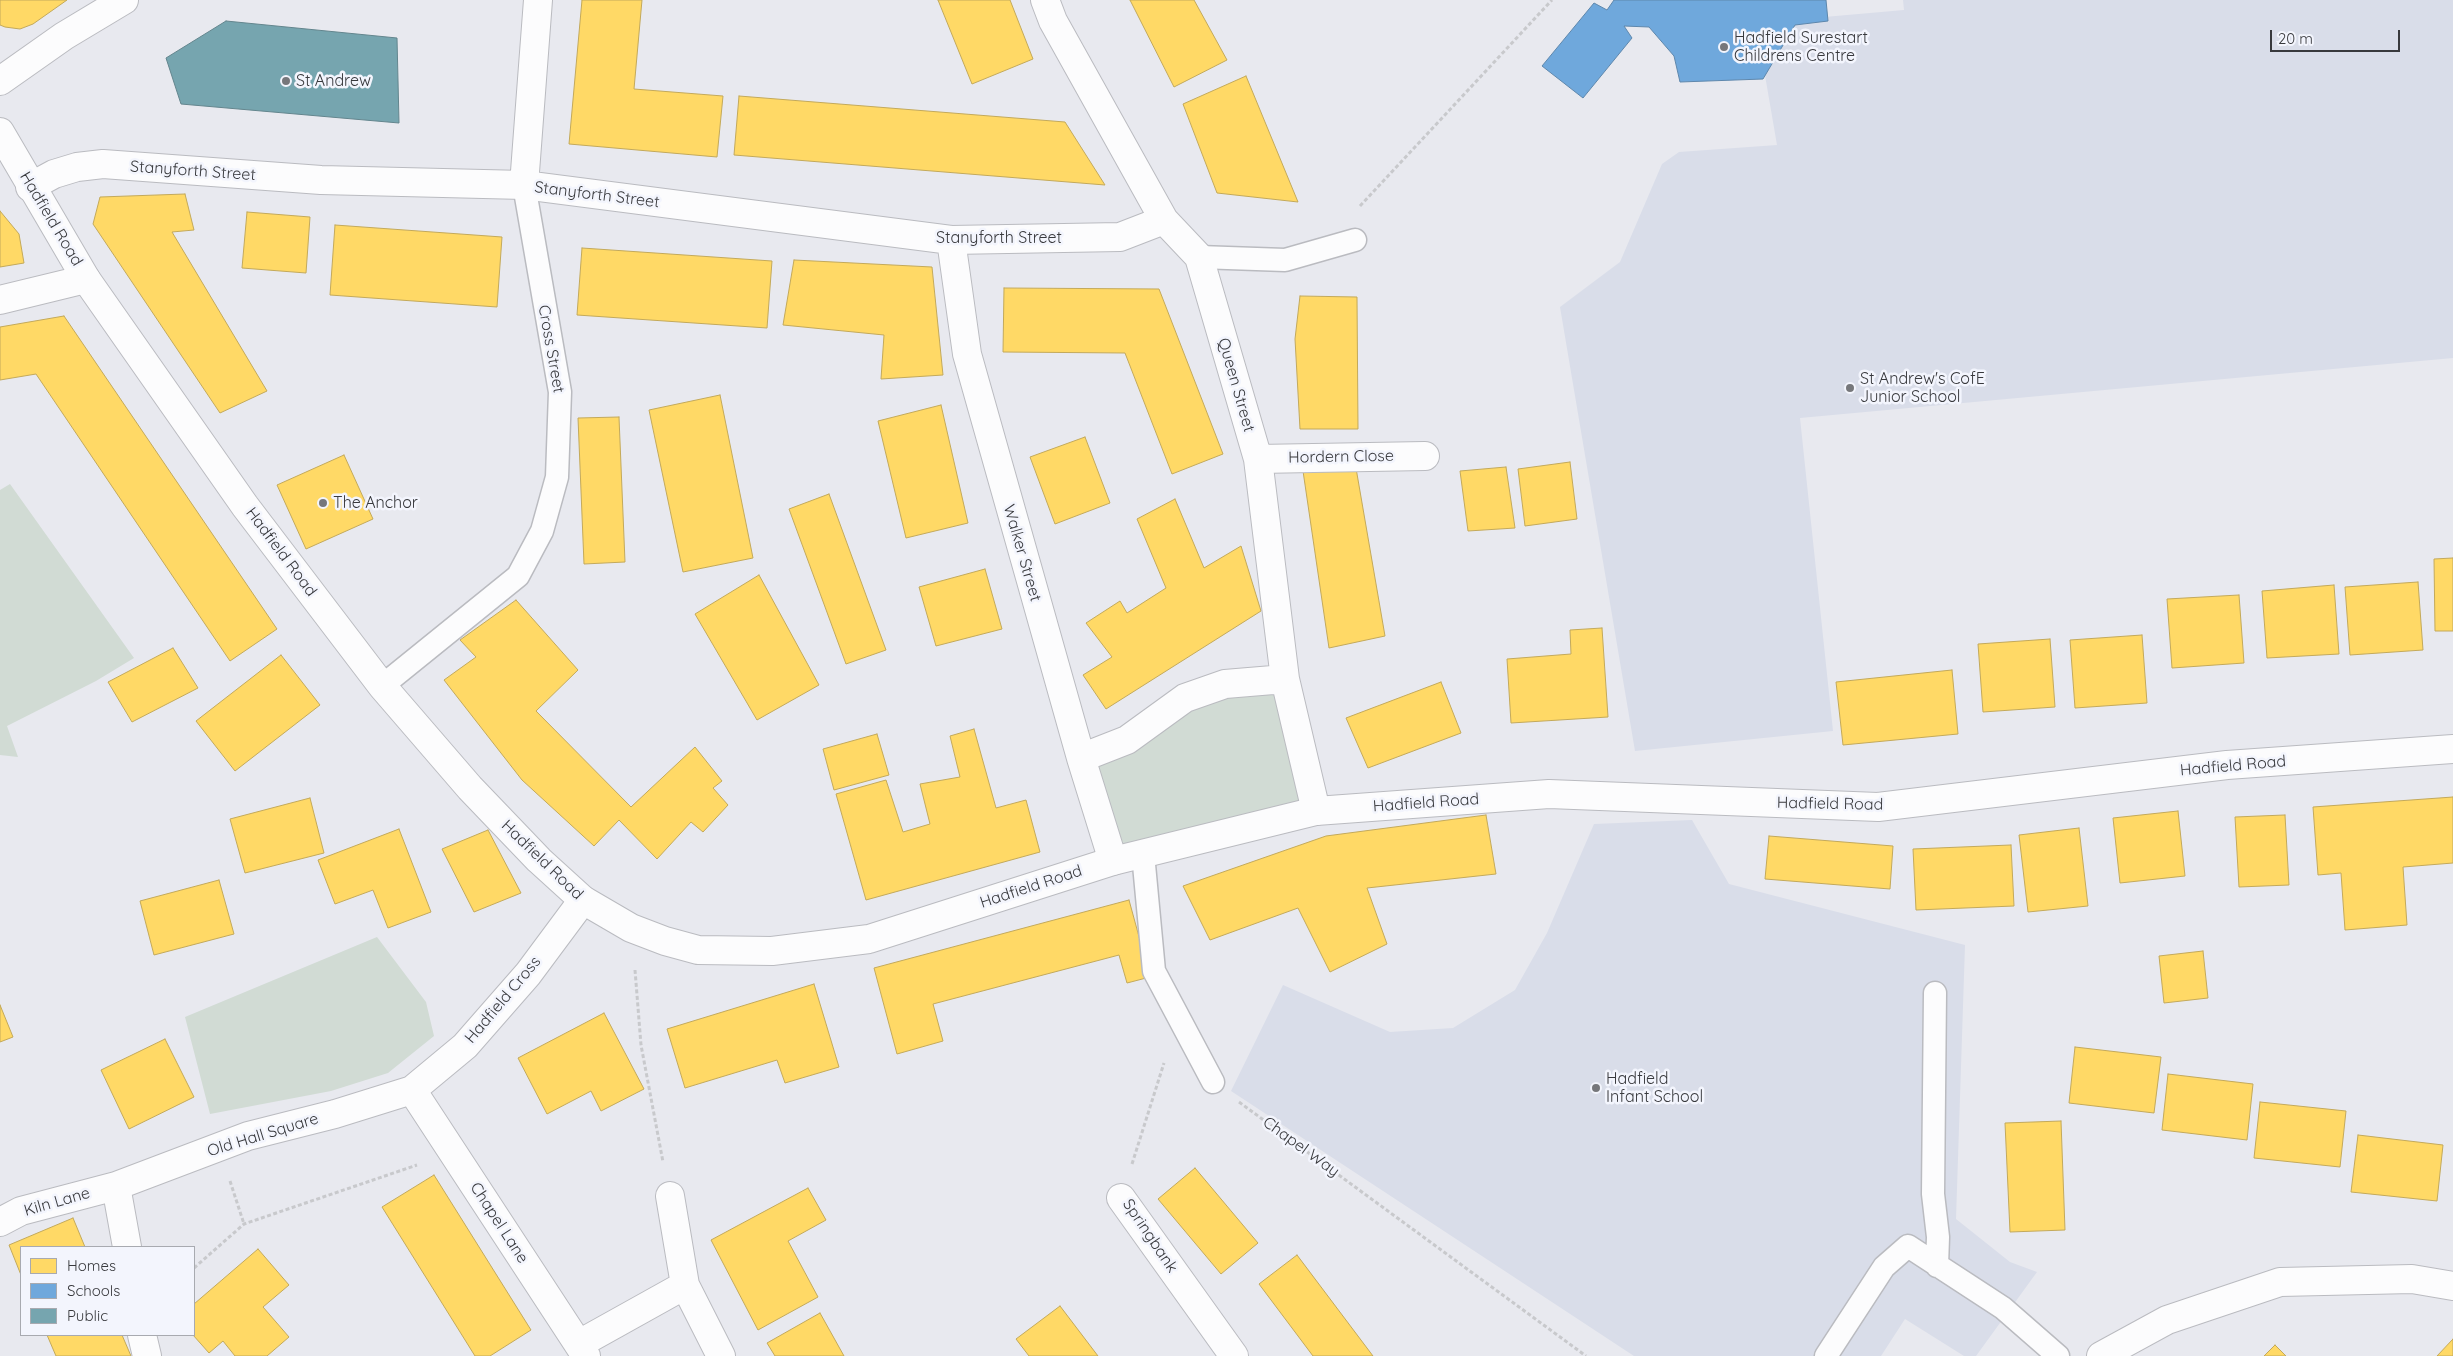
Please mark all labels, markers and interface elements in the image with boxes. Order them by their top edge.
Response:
scale bar [2273,20,2403,52]
place label: Hadfield Surestart Childrens Centre [1734,28,1868,66]
text: 20 m [2278,29,2313,48]
marker: Hadfield Surestart Childrens Centre [1718,41,1730,53]
place label: St Andrew [296,71,371,91]
marker: St Andrew [280,75,292,87]
street label: Stanyforth Street [130,157,256,185]
street label: Hadfield Road [15,168,87,270]
street label: Stanyforth Street [533,178,661,212]
street label: Stanyforth Street [936,228,1062,248]
street label: Cross Street [534,303,568,395]
street label: Queen Street [1213,336,1259,434]
place label: St Andrew's CofE Junior School [1860,369,1985,407]
marker: St Andrew's CofE Junior School [1844,382,1856,394]
street label: Hordern Close [1288,446,1394,468]
place label: The Anchor [333,493,418,513]
marker: The Anchor [317,497,329,509]
street label: Walker Street [999,502,1045,604]
street label: Hadfield Road [241,504,321,600]
street label: Hadfield Road [2179,752,2287,780]
street label: Hadfield Road [1372,790,1480,816]
street label: Hadfield Road [1777,793,1883,815]
street label: Hadfield Road [497,816,587,904]
street label: Hadfield Road [977,861,1085,913]
street label: Hadfield Cross [461,953,545,1047]
place label: Hadfield Infant School [1606,1069,1703,1107]
marker: Hadfield Infant School [1590,1082,1602,1094]
street label: Old Hall Square [205,1109,321,1161]
street label: Chapel Way [1259,1113,1343,1181]
street label: Chapel Lane [466,1179,532,1267]
street label: Kiln Lane [22,1183,92,1221]
street label: Springbank [1118,1196,1182,1276]
legend [20,1246,195,1336]
text: Homes [67,1256,116,1275]
text: Schools [67,1281,120,1300]
text: Public [67,1306,108,1325]

